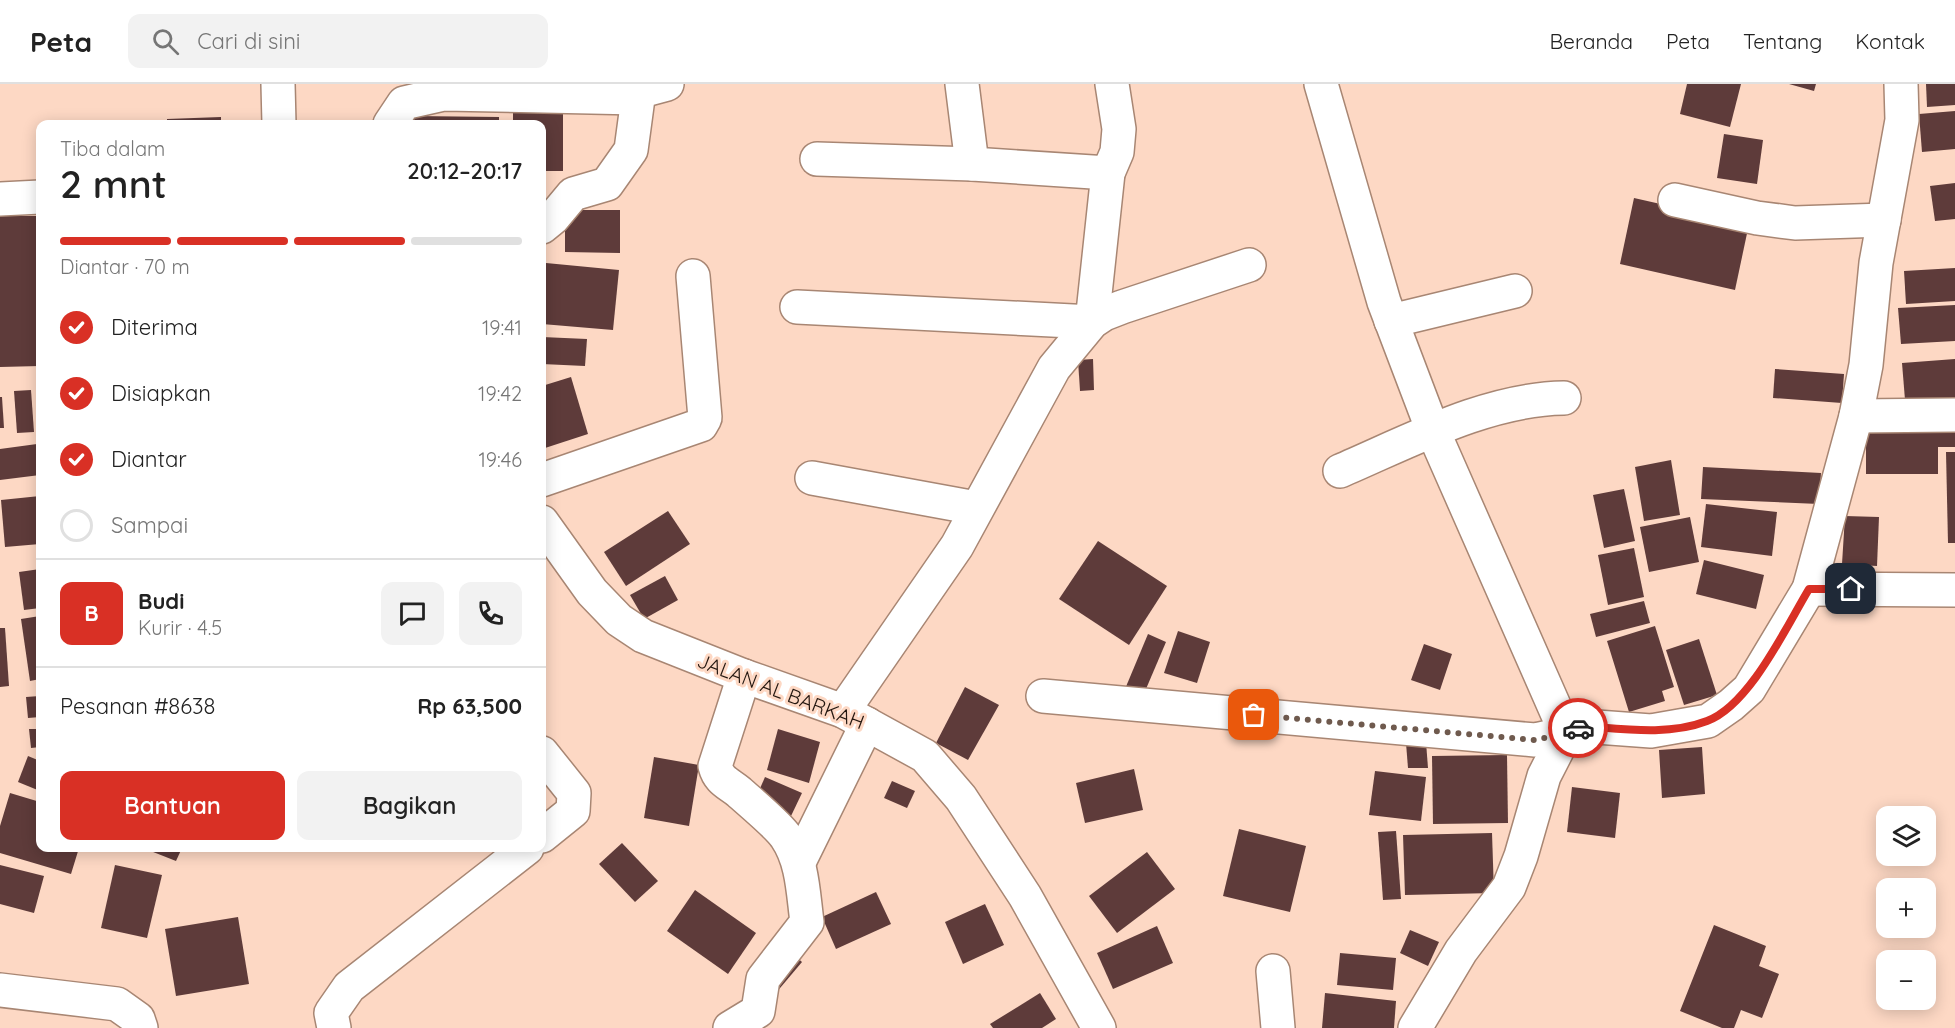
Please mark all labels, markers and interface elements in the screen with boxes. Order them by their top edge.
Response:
search box [128,14,548,68]
text: Peta [30,24,92,59]
icon: search [149,25,182,58]
text: Cari di sini [197,27,301,55]
text: Beranda [1549,28,1633,54]
text: Peta [1666,28,1710,54]
text: Tentang [1743,28,1822,54]
text: Kontak [1855,28,1925,54]
text: Tiba dalam [60,136,165,161]
text: 20:12–20:17 [407,157,522,185]
text: 2 mnt [60,159,167,208]
text: Diantar · 70 m [60,254,190,279]
icon: check [60,311,93,344]
text: Diterima [111,313,198,341]
text: 19:41 [482,315,522,340]
icon: check [60,377,93,410]
text: Disiapkan [111,379,211,407]
text: 19:42 [478,381,522,406]
icon: check [60,443,93,476]
text: Diantar [111,445,187,473]
text: 19:46 [478,447,522,472]
text: Sampai [111,511,188,539]
pin [1825,563,1876,614]
icon: home [1834,572,1867,605]
button: chat [381,582,444,645]
button: phone [459,582,522,645]
text: Budi [138,587,184,615]
text: B [84,599,99,627]
text: Kurir · 4.5 [138,615,222,640]
street label: JALAN AL BARKAH [694,648,868,734]
pin [1228,689,1279,740]
text: Pesanan #8638 [60,692,215,720]
text: Rp 63,500 [417,692,522,720]
icon: bag [1237,698,1270,731]
courier [1548,698,1608,758]
icon: car [1562,712,1595,745]
button: Bantuan [60,771,285,840]
button: Bagikan [297,771,522,840]
map controls [1876,806,1936,1010]
button: layers [1876,806,1936,866]
button: + [1876,878,1936,938]
button: − [1876,950,1936,1010]

